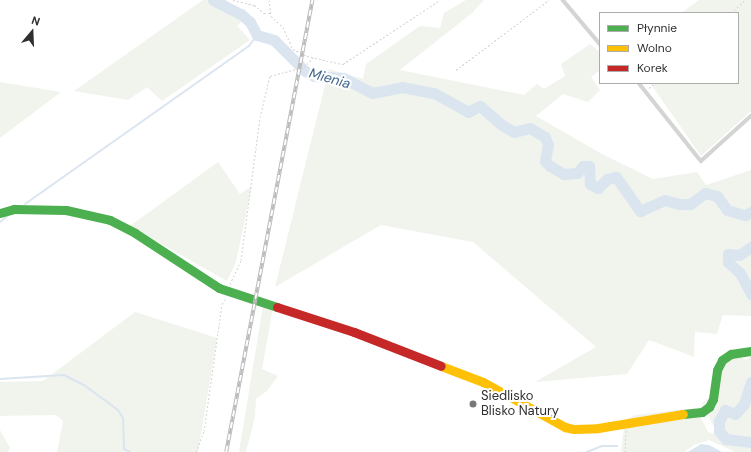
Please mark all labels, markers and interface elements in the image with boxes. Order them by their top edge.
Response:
north arrow [12,12,52,52]
legend [599,12,739,84]
text: N [30,13,42,29]
text: Płynnie [637,20,677,36]
text: Wolno [637,40,672,56]
text: Korek [637,60,668,76]
water label: Mienia [307,64,353,92]
place label: Siedlisko Blisko Natury [481,389,559,420]
marker: Siedlisko Blisko Natury [468,399,478,409]

